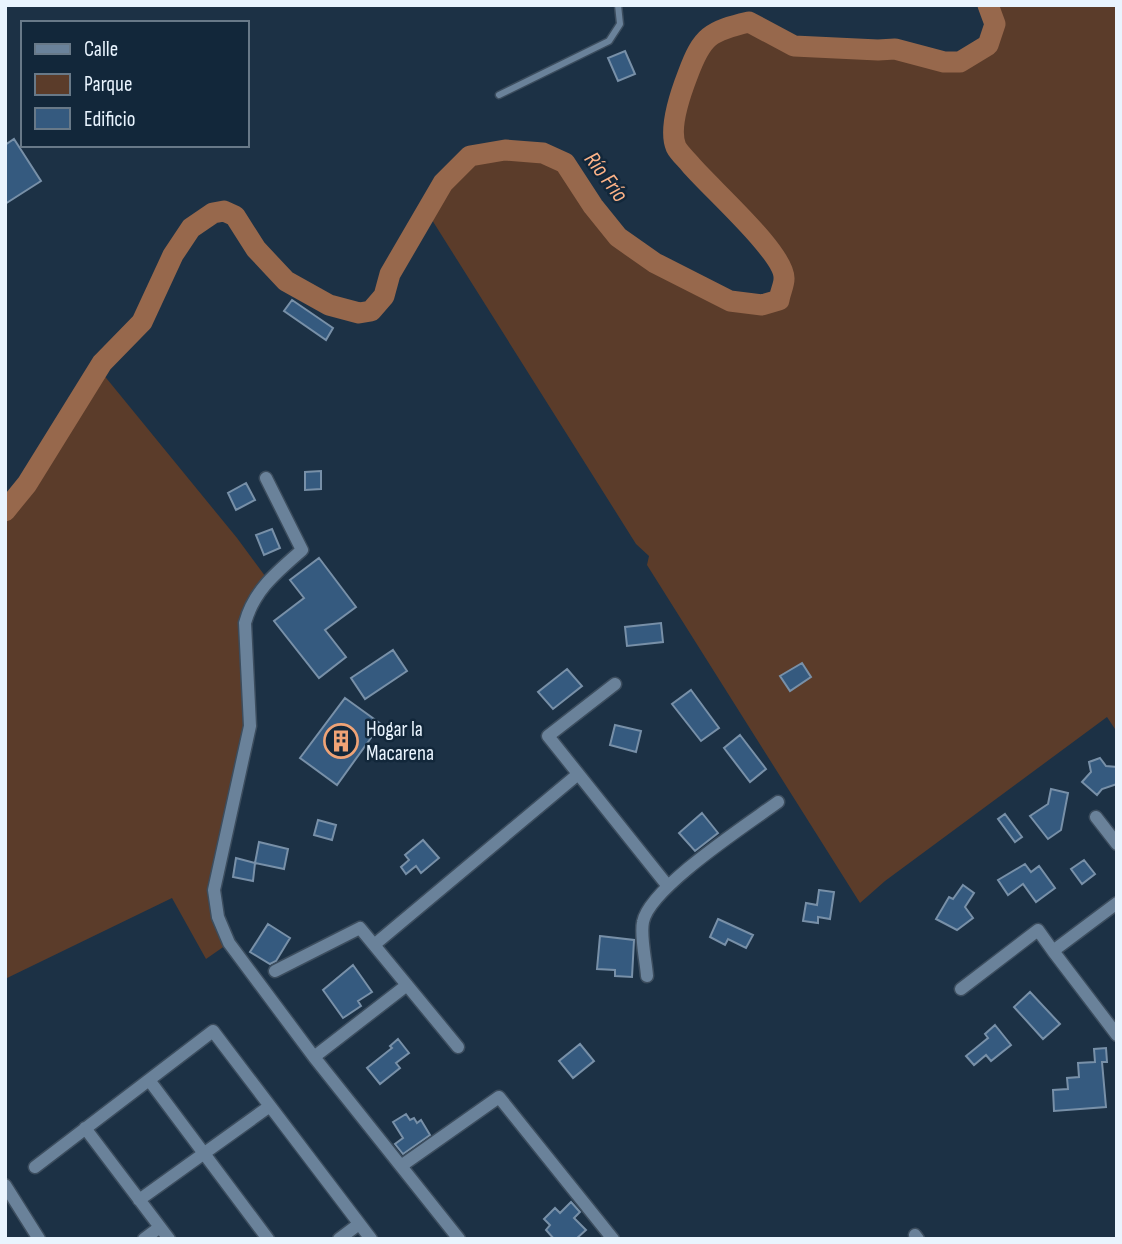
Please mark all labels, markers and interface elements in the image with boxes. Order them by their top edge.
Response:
legend [21,21,248,147]
text: Calle [84,37,118,62]
text: Parque [84,72,132,97]
text: Edificio [84,107,135,132]
water label: Río Frío [578,146,634,208]
place label: Hogar la Macarena [366,717,434,766]
building icon: Hogar la Macarena [322,722,360,760]

